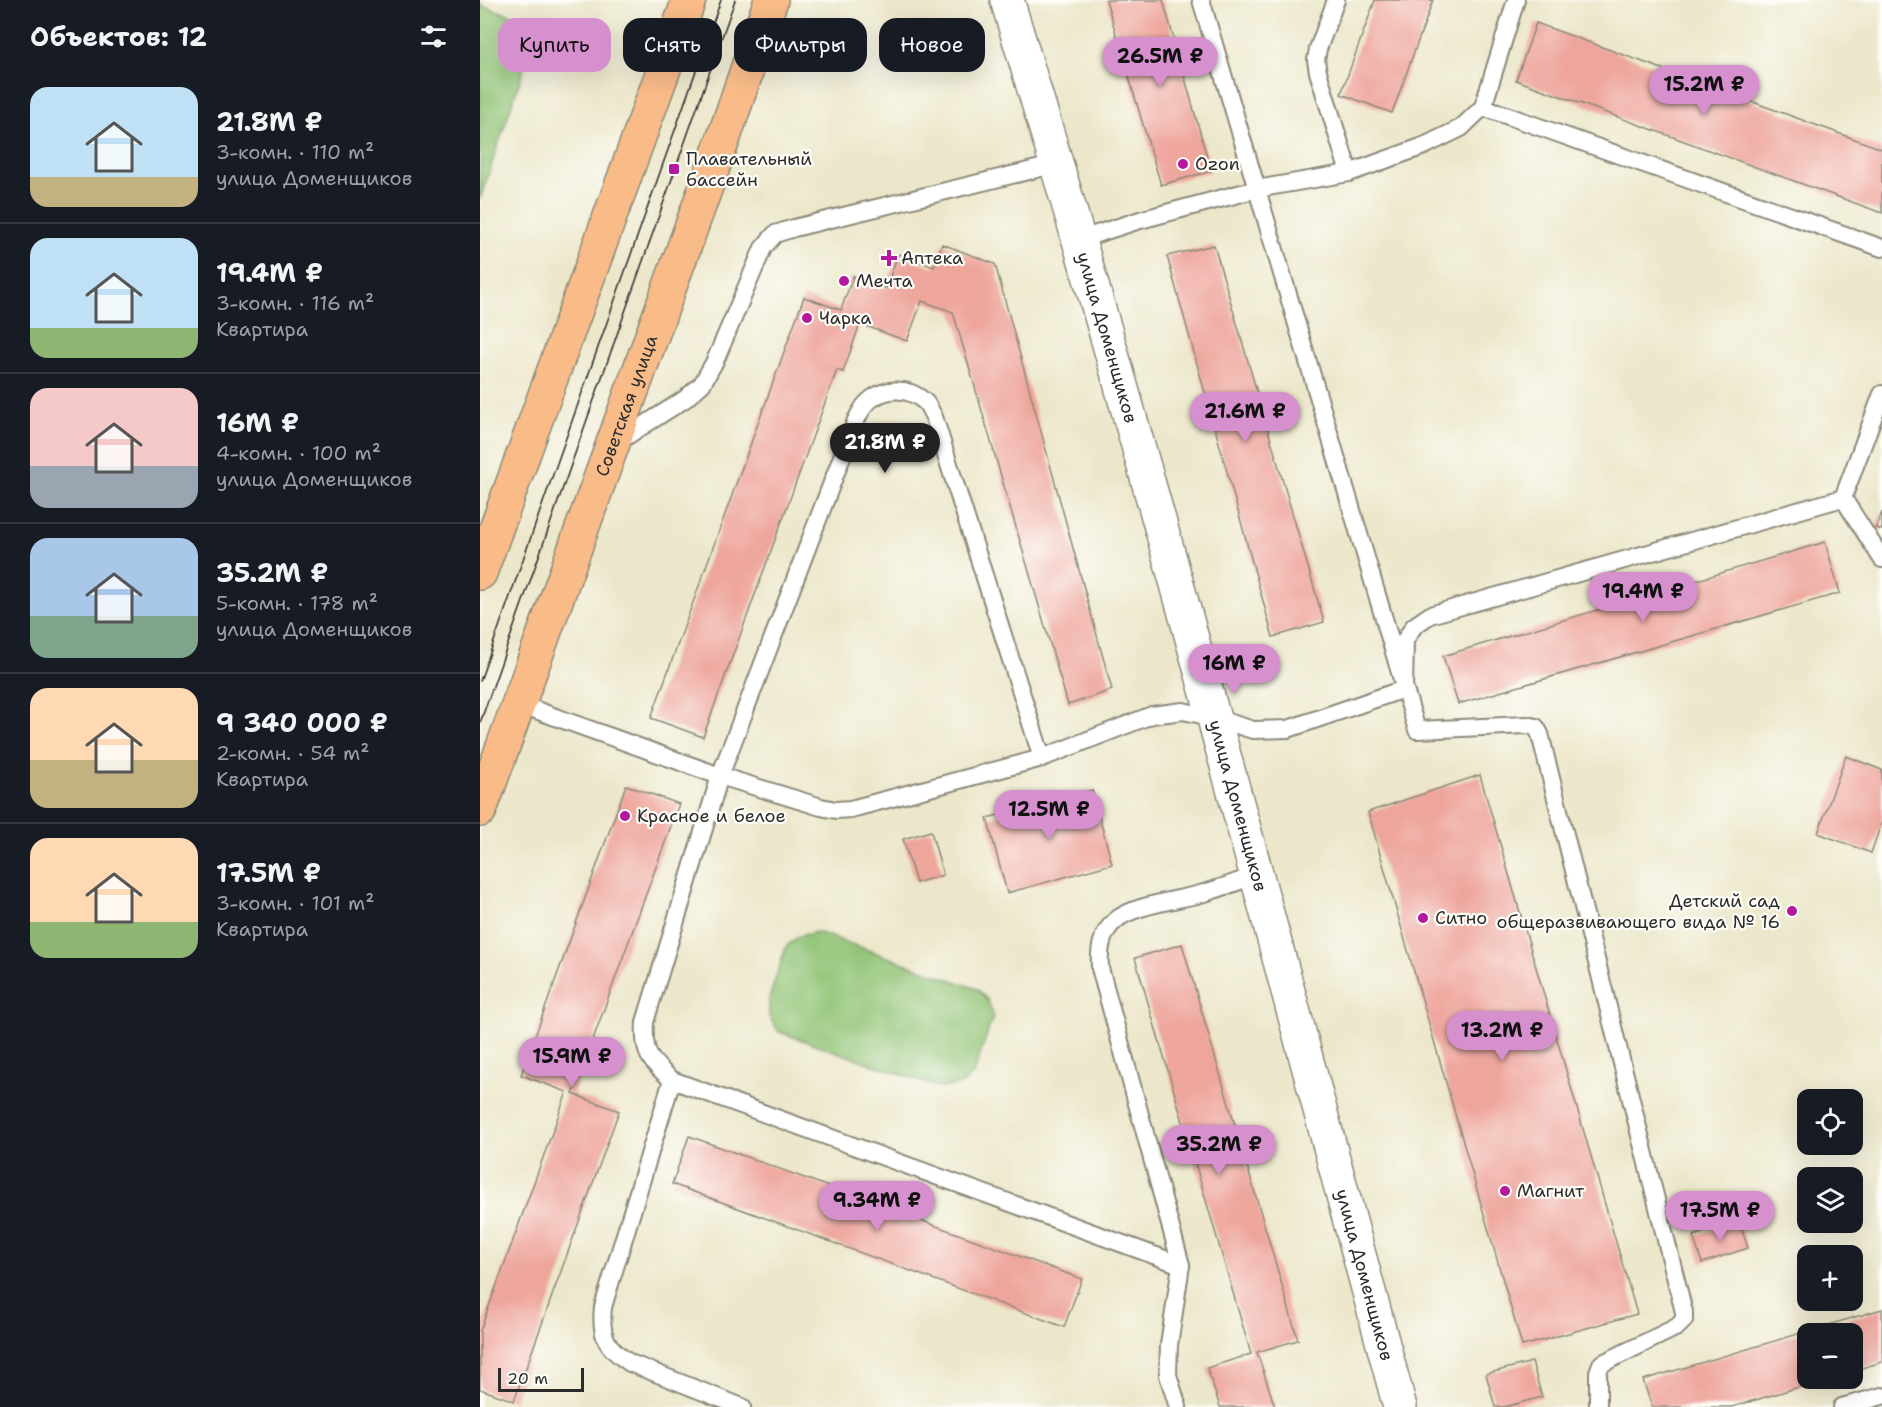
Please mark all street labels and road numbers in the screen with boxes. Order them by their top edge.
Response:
street label: улица Доменщиков [1071,249,1143,426]
street label: Советская улица [590,332,663,480]
street label: улица Доменщиков [1203,717,1273,894]
street label: улица Доменщиков [1330,1186,1399,1363]

